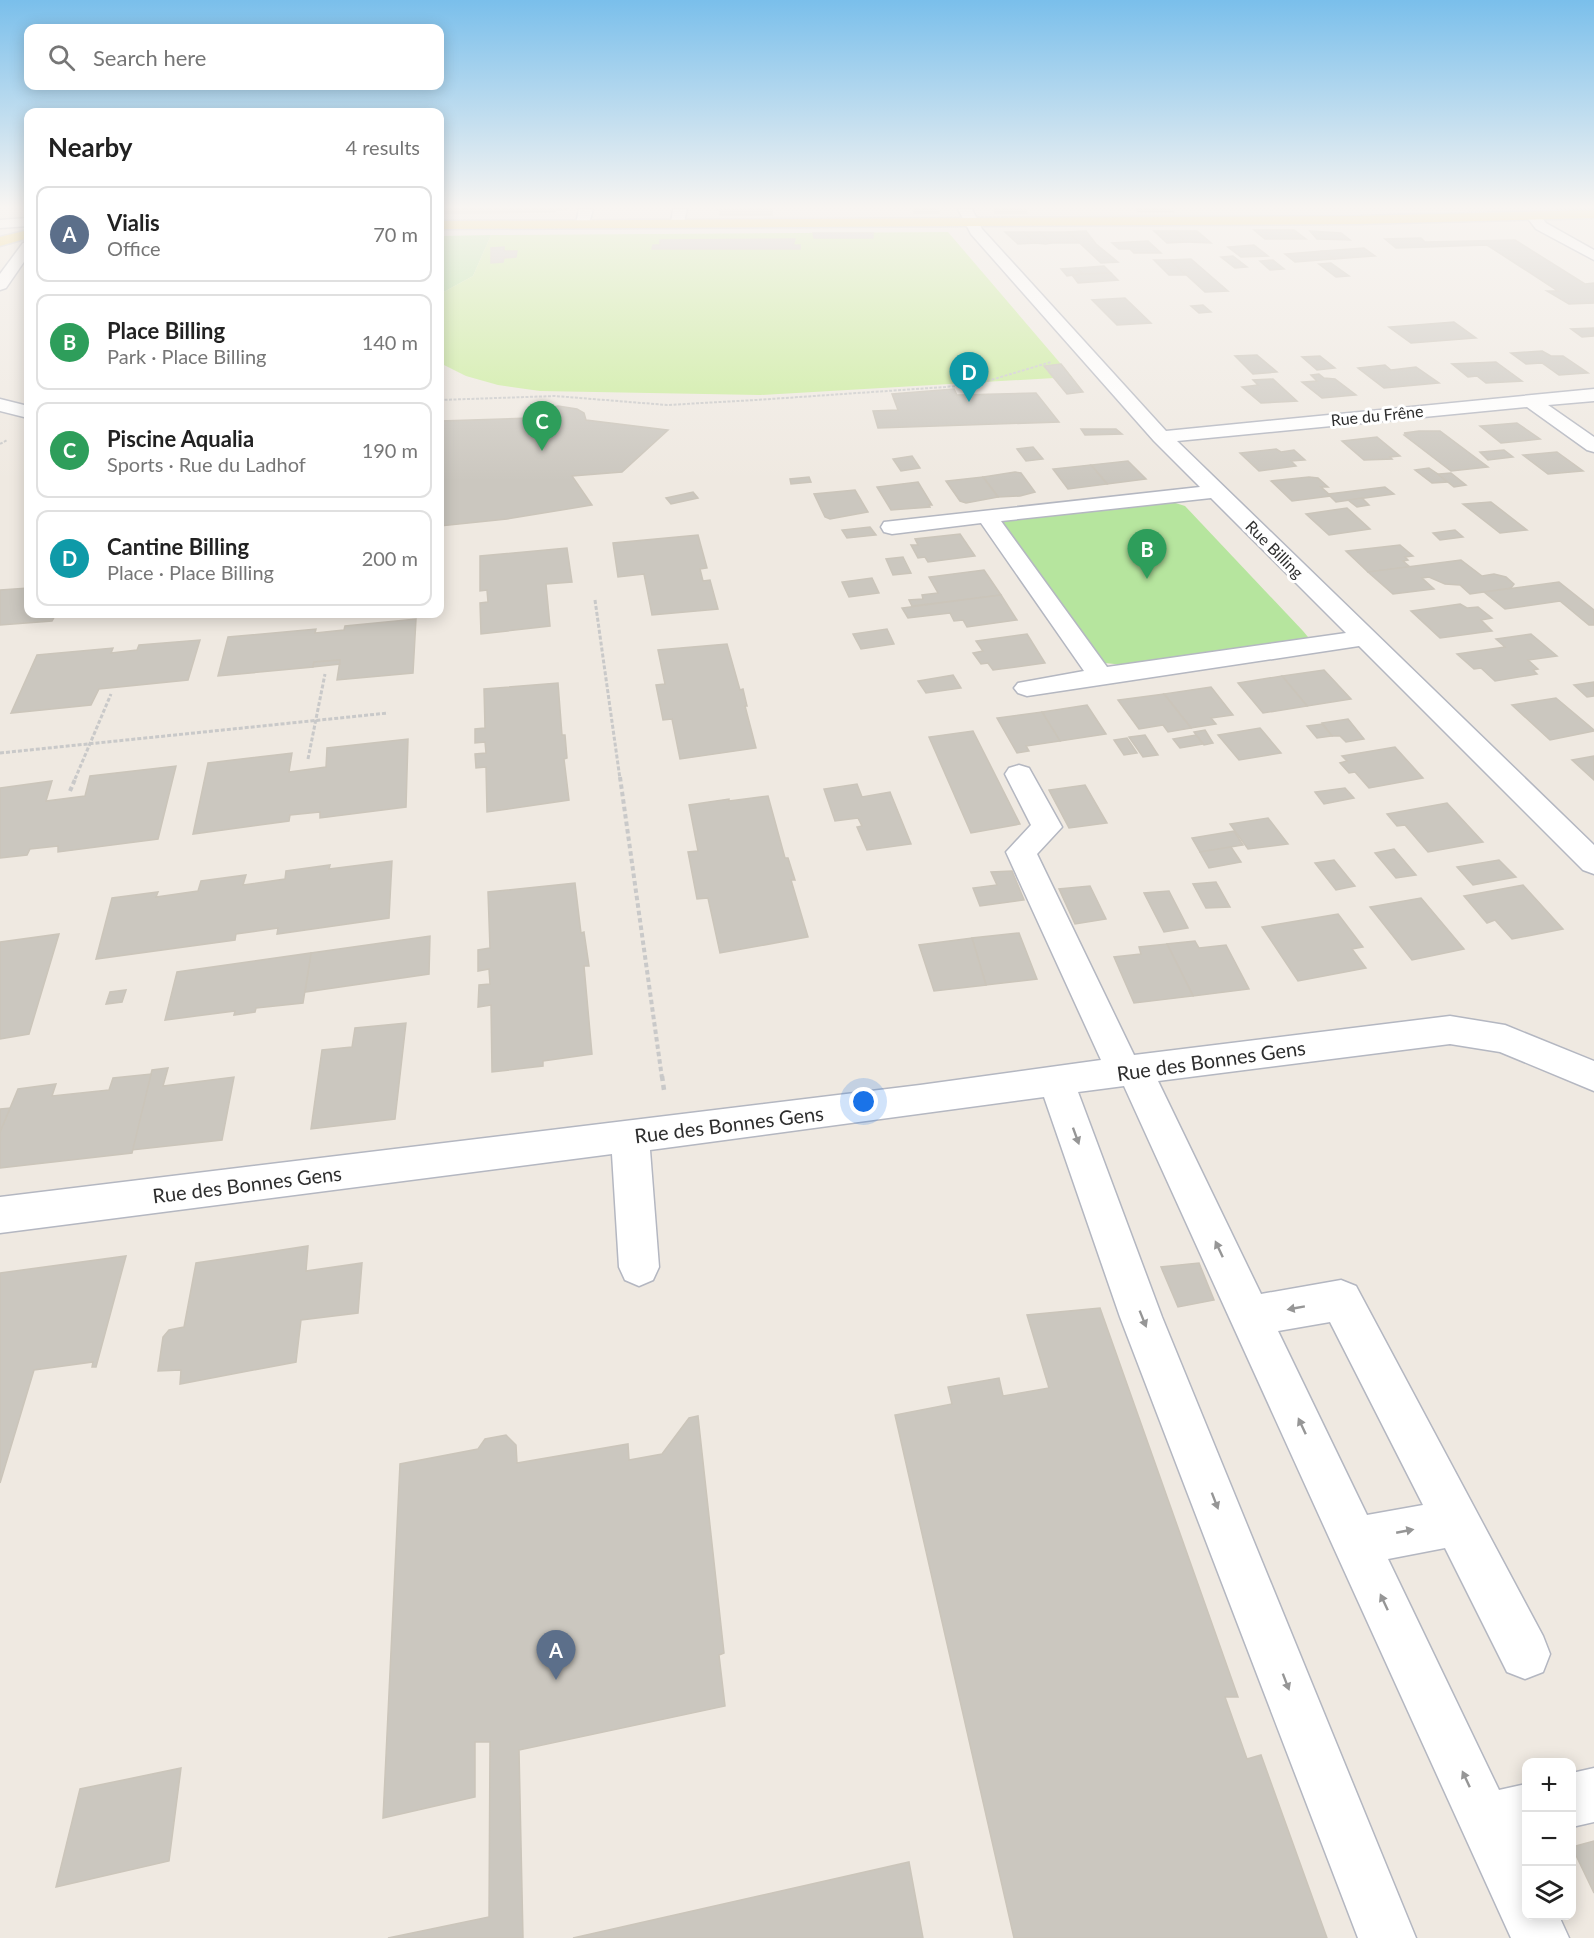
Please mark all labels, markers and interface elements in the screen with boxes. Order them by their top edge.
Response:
search box [24,24,444,90]
icon: search [45,41,78,74]
text: Search here [93,44,206,71]
text: Nearby [48,131,133,163]
text: 4 results [345,135,420,159]
text: Vialis [107,209,160,236]
text: A [63,222,76,246]
text: 70 m [373,222,418,246]
text: Office [107,236,161,260]
text: Place Billing [107,317,225,344]
text: B [63,330,76,354]
text: 140 m [362,330,418,354]
text: Park · Place Billing [107,344,267,368]
pin: D [950,352,988,402]
street label: Rue du Frêne [1330,401,1424,429]
pin: C [522,402,562,451]
text: Piscine Aqualia [107,425,254,452]
text: C [63,438,76,462]
text: 190 m [362,438,418,462]
text: Sports · Rue du Ladhof [107,452,306,476]
street label: Rue Billing [1242,516,1308,582]
pin: B [1128,530,1166,579]
text: Cantine Billing [107,533,249,560]
text: D [62,546,77,570]
text: 200 m [362,546,418,570]
text: Place · Place Billing [107,560,274,584]
street label: Rue des Bonnes Gens [1115,1035,1307,1085]
your location [849,1087,878,1116]
street label: Rue des Bonnes Gens [633,1101,825,1147]
one-way arrow [1071,1127,1081,1145]
street label: Rue des Bonnes Gens [151,1161,343,1207]
one-way arrow [1214,1239,1224,1257]
one-way arrow [1286,1304,1305,1313]
one-way arrow [1138,1311,1148,1329]
one-way arrow [1297,1417,1306,1434]
one-way arrow [1210,1492,1220,1510]
one-way arrow [1396,1526,1415,1535]
one-way arrow [1379,1594,1388,1611]
pin: A [536,1630,576,1680]
one-way arrow [1282,1673,1291,1691]
map controls [1522,1758,1576,1920]
button: + [1522,1758,1576,1812]
one-way arrow [1462,1771,1471,1788]
button: − [1522,1812,1576,1866]
button: layers [1522,1866,1576,1920]

